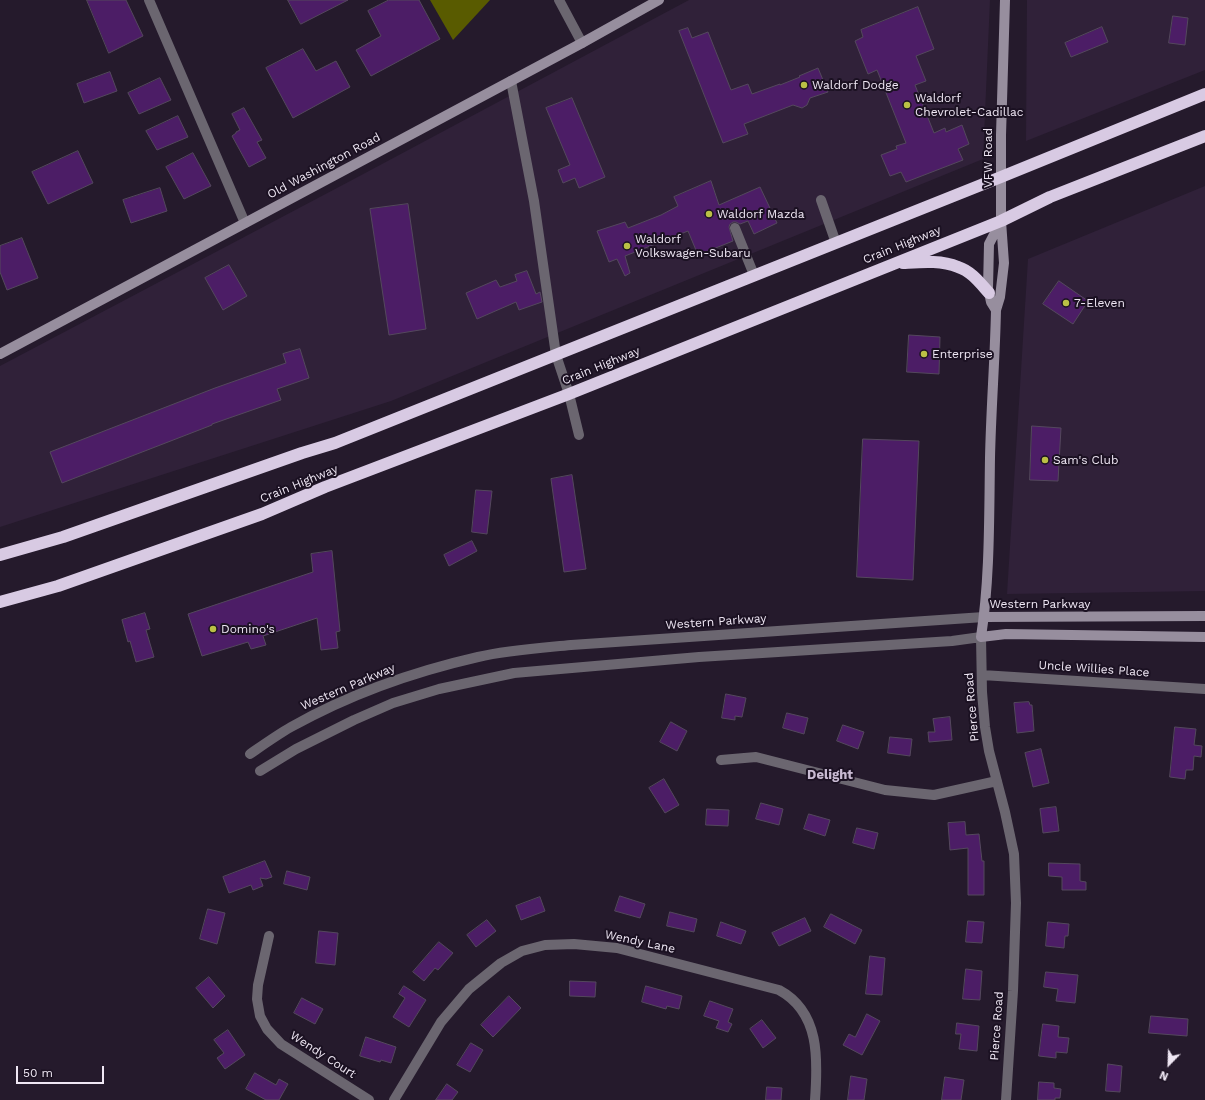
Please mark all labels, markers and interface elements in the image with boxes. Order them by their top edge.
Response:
place label: Waldorf Dodge [812,78,899,92]
marker: Waldorf Dodge [799,80,809,90]
place label: Waldorf Chevrolet-Cadillac [915,91,1024,119]
marker: Waldorf Chevrolet-Cadillac [902,100,912,110]
street label: VFW Road [981,128,995,188]
street label: Old Washington Road [265,130,383,202]
place label: Waldorf Mazda [717,207,805,221]
marker: Waldorf Mazda [704,209,714,219]
street label: Crain Highway [861,223,943,267]
place label: Waldorf Volkswagen-Subaru [635,232,751,260]
marker: Waldorf Volkswagen-Subaru [622,241,632,251]
place label: 7-Eleven [1074,296,1125,310]
marker: 7-Eleven [1061,298,1071,308]
street label: Crain Highway [560,344,642,388]
place label: Enterprise [932,347,993,361]
marker: Enterprise [919,349,929,359]
place label: Sam's Club [1053,453,1118,467]
marker: Sam's Club [1040,455,1050,465]
street label: Crain Highway [258,462,340,506]
street label: Western Parkway [989,597,1091,611]
street label: Western Parkway [665,611,767,633]
place label: Domino's [221,622,275,636]
marker: Domino's [208,624,218,634]
street label: Uncle Willies Place [1038,658,1150,680]
street label: Western Parkway [299,661,397,713]
street label: Pierce Road [962,672,982,742]
district label: Delight [807,767,853,783]
street label: Wendy Lane [603,928,677,956]
street label: Pierce Road [987,991,1007,1061]
street label: Wendy Court [287,1028,359,1082]
north arrow [1149,1044,1189,1084]
scale bar [18,1058,106,1084]
text: 50 m [23,1066,53,1080]
text: N [1158,1068,1170,1083]

